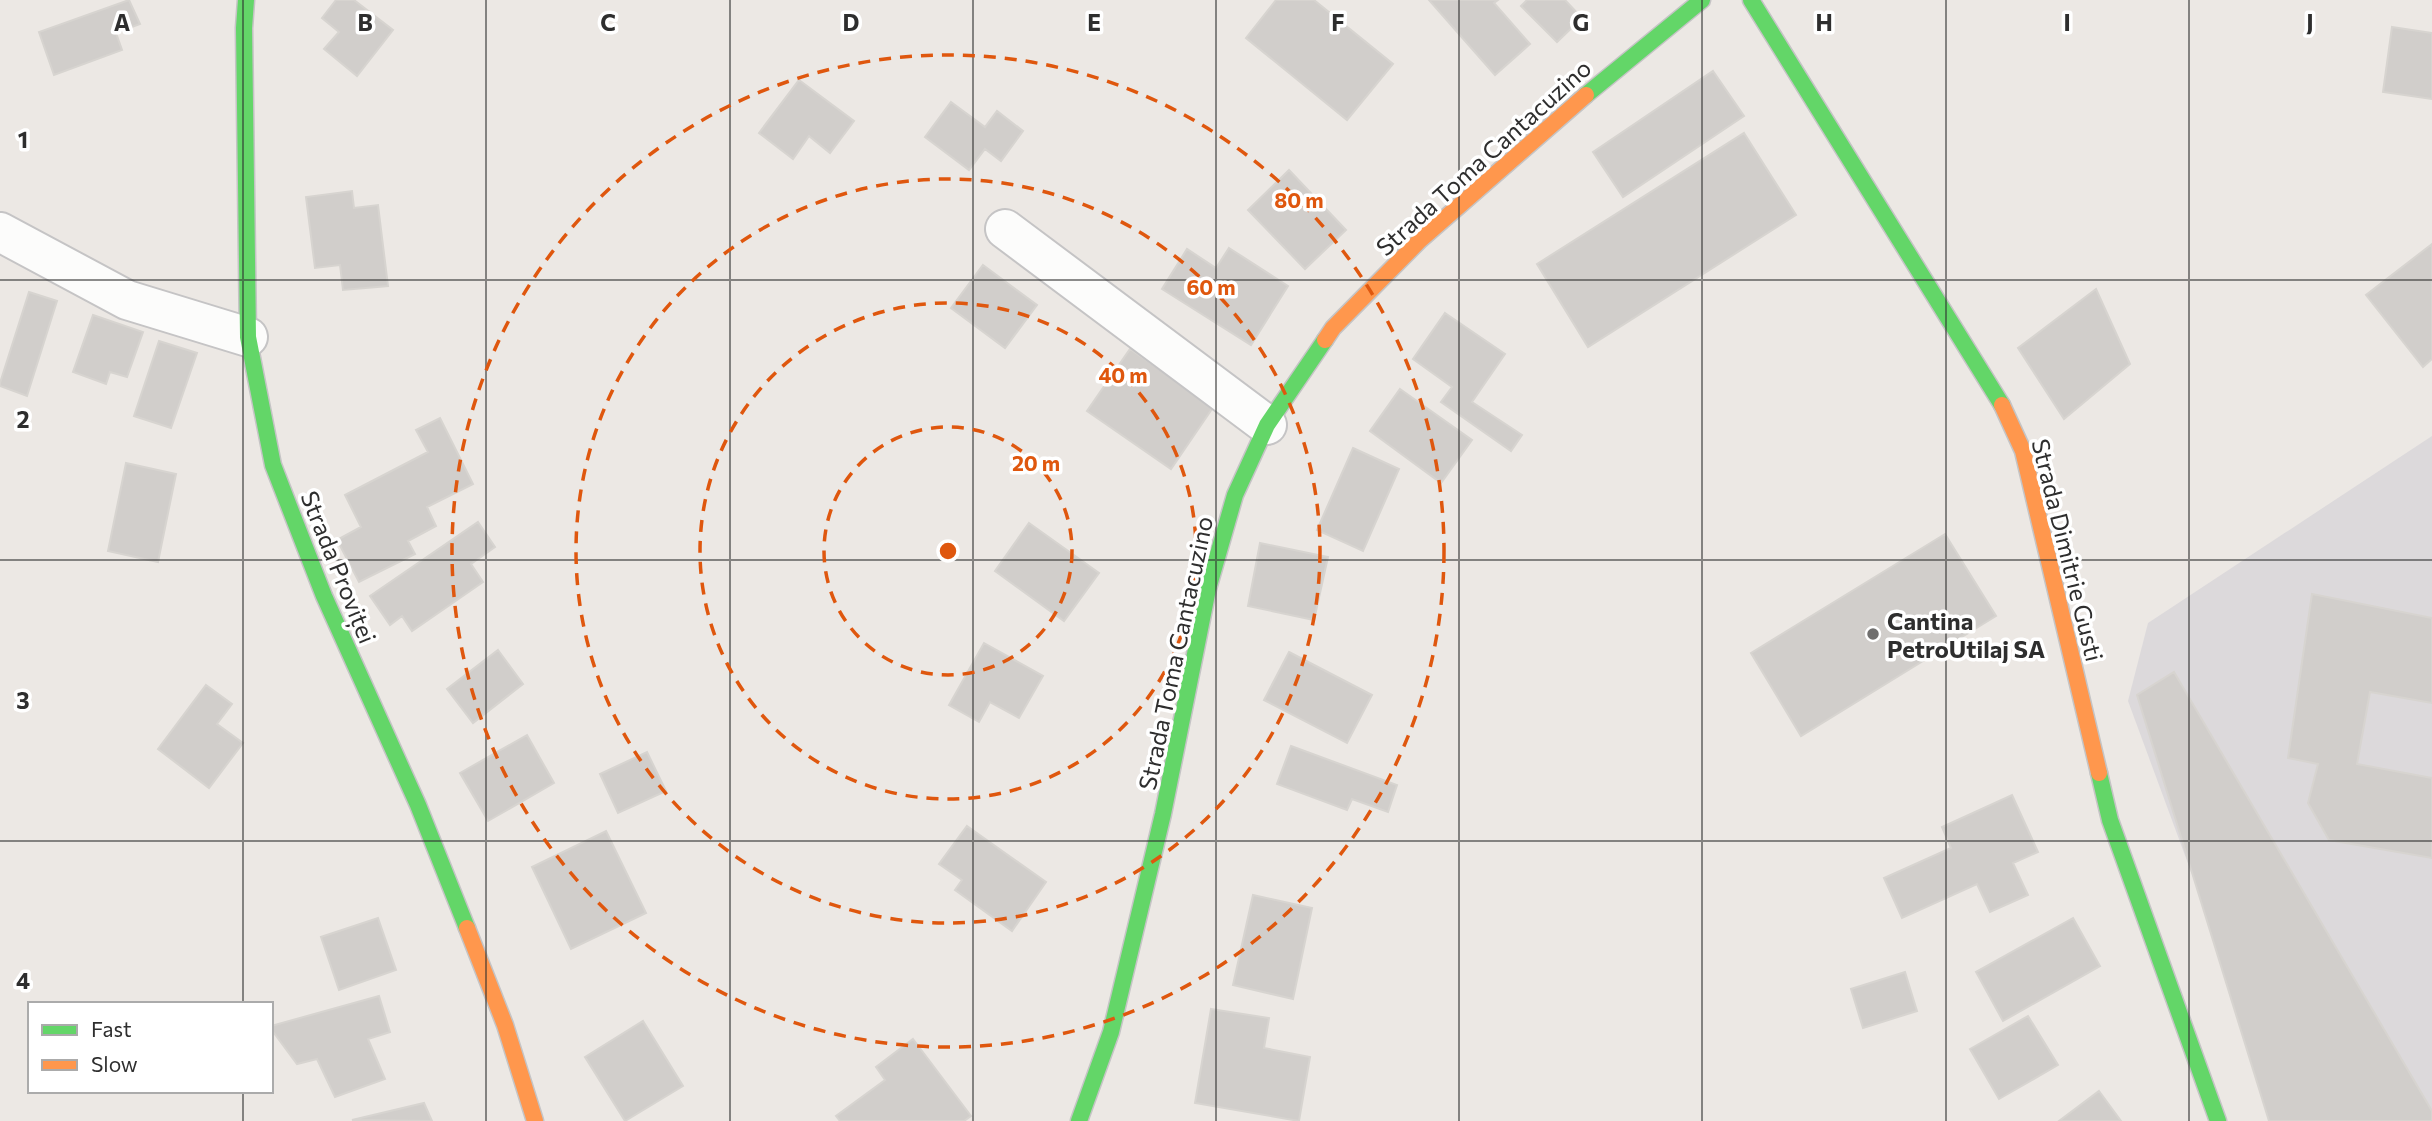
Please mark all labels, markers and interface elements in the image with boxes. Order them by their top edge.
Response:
text: A [114,8,131,36]
text: B [357,8,373,36]
text: C [600,8,616,36]
text: D [843,8,860,36]
text: E [1087,8,1101,36]
text: F [1331,8,1345,36]
text: G [1573,8,1589,36]
text: H [1815,8,1833,36]
text: I [2063,8,2071,36]
text: J [2306,8,2314,36]
street label: Strada Toma Cantacuzino [1370,53,1596,261]
text: 1 [18,125,28,153]
text: 80 m [1274,187,1324,212]
text: 60 m [1186,274,1236,299]
text: 40 m [1098,362,1148,387]
text: 2 [16,405,30,433]
street label: Strada Dimitrie Gusti [2026,436,2110,664]
text: 20 m [1012,450,1060,475]
street label: Strada Proviței [293,487,383,648]
street label: Strada Toma Cantacuzino [1132,513,1218,793]
centre of rings [936,539,960,563]
place label: Cantina PetroUtilaj SA [1887,606,2045,663]
marker: Cantina PetroUtilaj SA [1865,626,1881,642]
text: 3 [16,686,30,714]
text: 4 [16,966,30,994]
legend [28,1002,273,1093]
text: Fast [91,1016,132,1041]
text: Slow [91,1051,138,1076]

